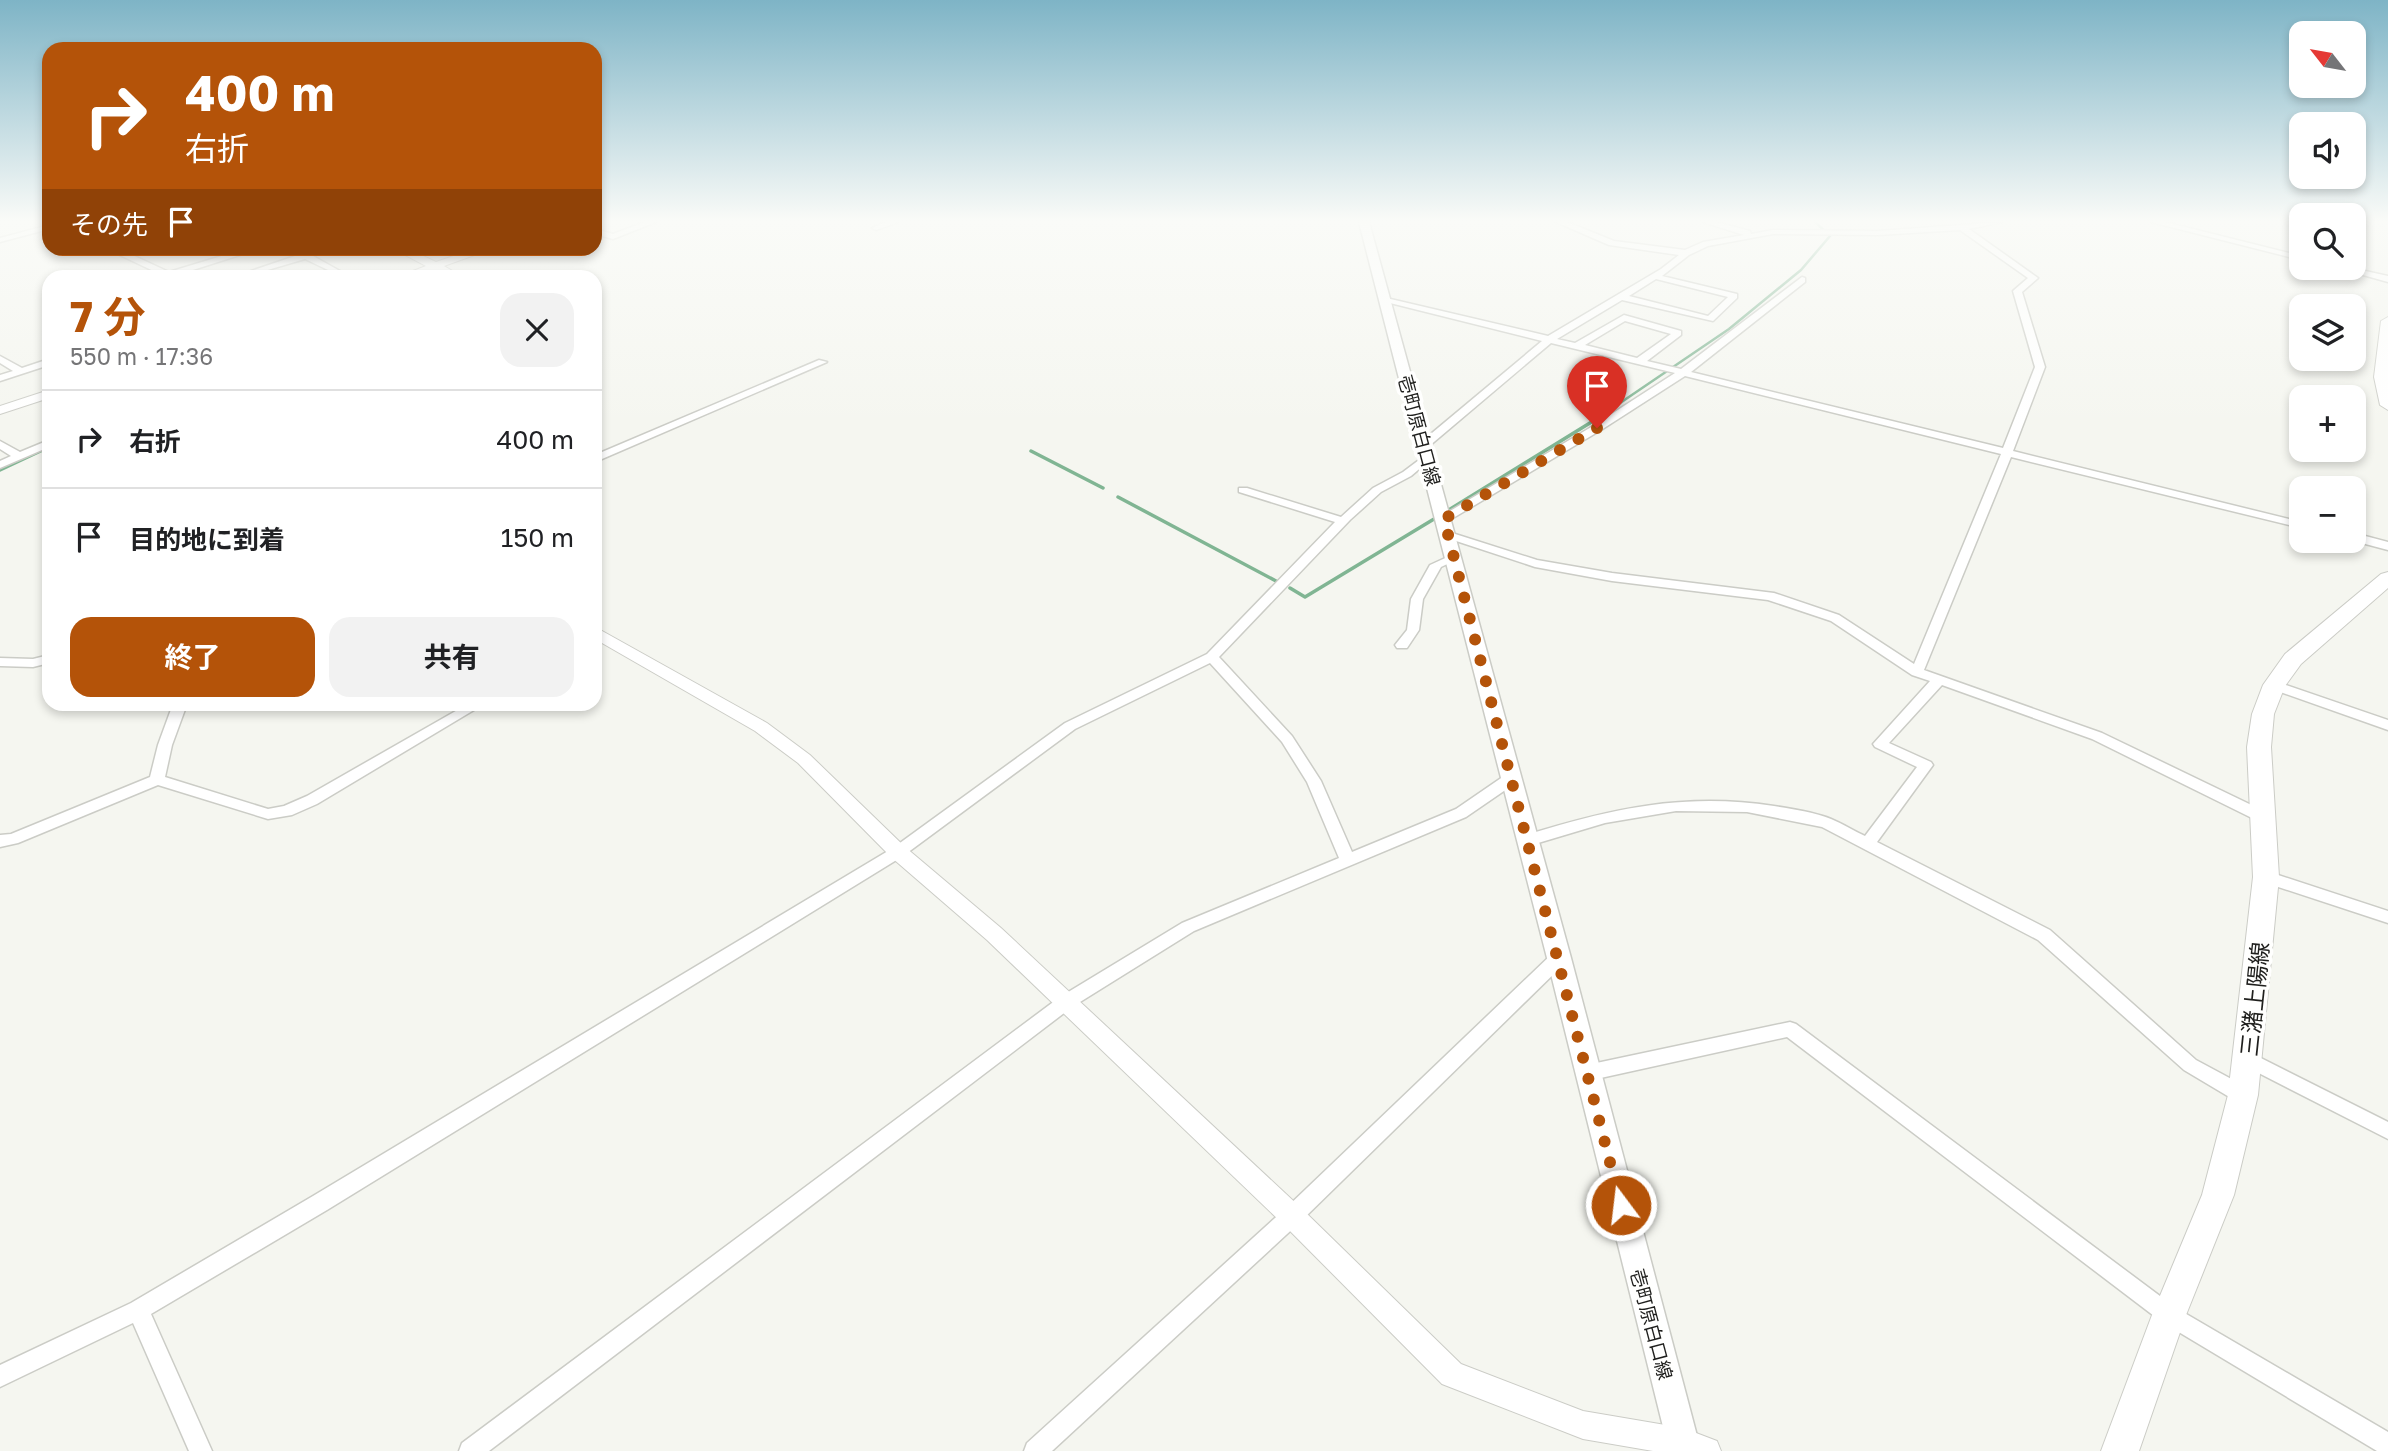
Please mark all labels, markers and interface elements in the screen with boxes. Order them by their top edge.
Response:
north arrow [2289,21,2366,98]
map controls [2289,21,2366,553]
text: 400 m [185,63,334,122]
icon: right [70,70,161,161]
button: sound [2289,112,2366,189]
text: 右折 [185,129,249,167]
icon: arrive [162,203,200,241]
button: search [2289,203,2366,280]
text: その先 [70,209,148,240]
text: 7 分 [70,291,145,341]
button: close [500,293,574,367]
button: layers [2289,294,2366,371]
text: 550 m · 17:36 [70,342,213,370]
pin [1567,356,1627,428]
icon: arrive [1578,367,1616,405]
street label: 壱町原白口線 [1394,372,1446,488]
button: + [2289,385,2366,462]
icon: right [70,420,108,458]
text: 400 m [496,424,574,455]
text: 右折 [129,426,181,457]
button: − [2289,476,2366,553]
icon: arrive [70,518,108,556]
text: 150 m [501,522,574,553]
text: 目的地に到着 [129,524,285,555]
button: 終了 [70,617,315,697]
button: 共有 [329,617,574,697]
street label: 三潴上陽線 [2234,940,2274,1058]
position arrow [1584,1168,1658,1242]
street label: 壱町原白口線 [1626,1266,1678,1382]

